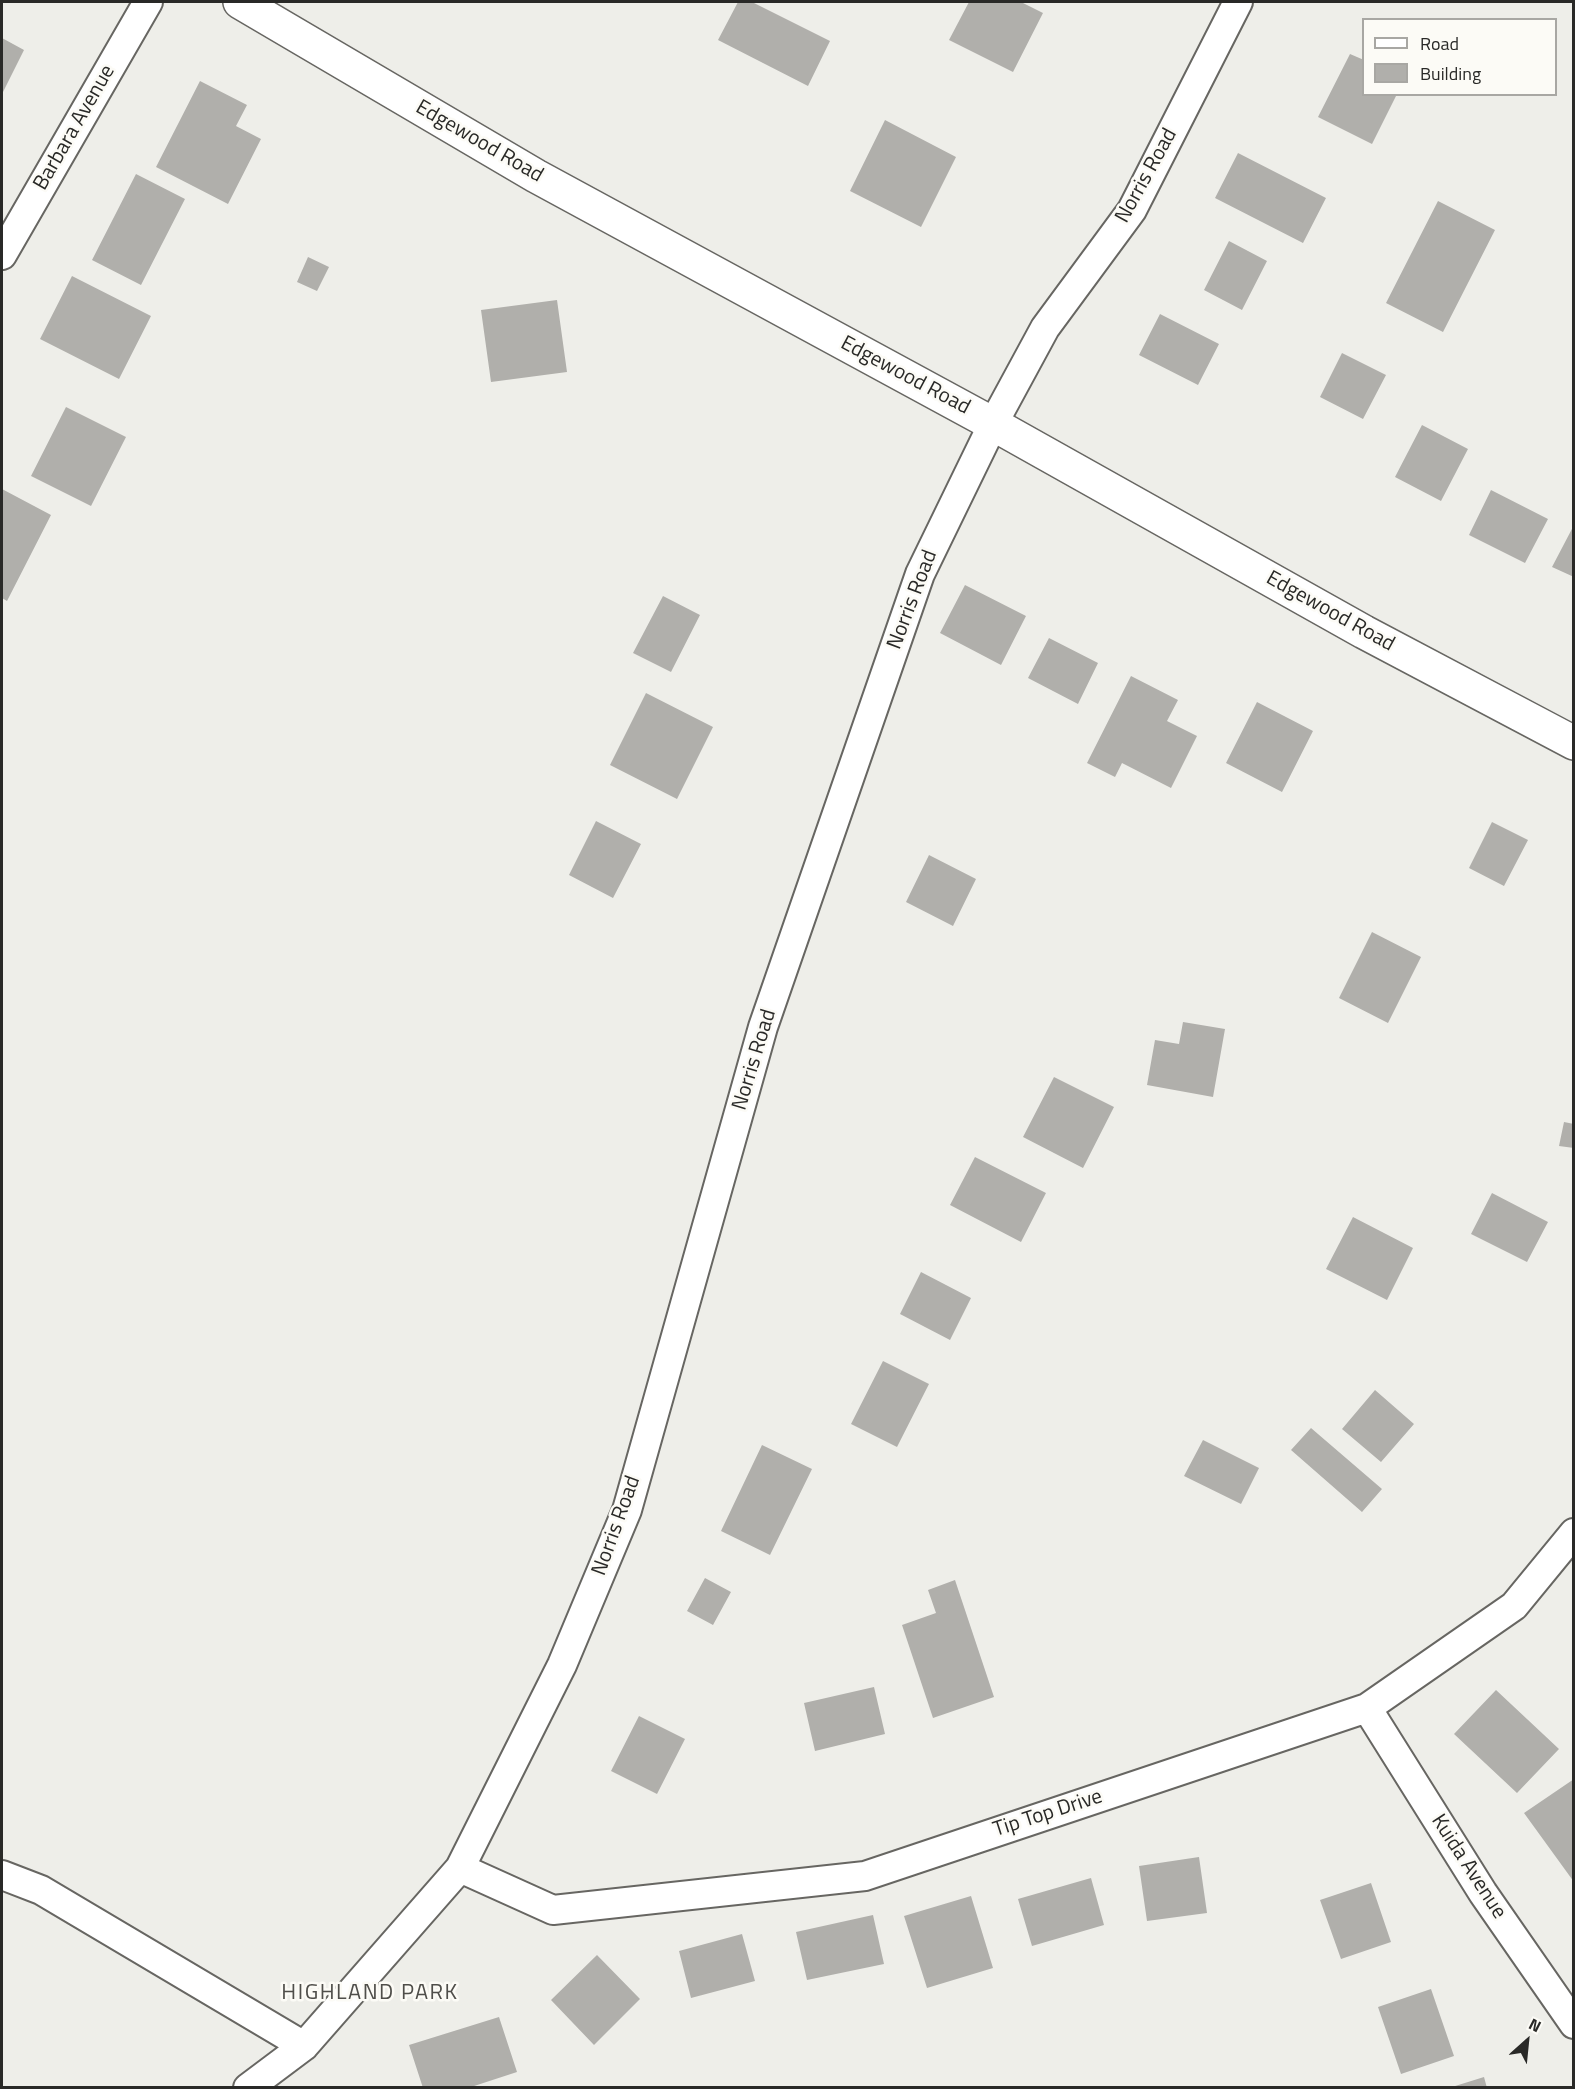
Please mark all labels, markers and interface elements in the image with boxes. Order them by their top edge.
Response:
legend [1362,18,1557,96]
text: Road [1420,30,1459,57]
text: Building [1420,60,1481,87]
street label: Barbara Avenue [29,61,121,195]
street label: Edgewood Road [411,95,547,189]
street label: Norris Road [1111,124,1183,228]
street label: Edgewood Road [836,331,974,421]
street label: Norris Road [883,547,943,653]
street label: Edgewood Road [1261,566,1399,658]
street label: Norris Road [728,1007,782,1113]
street label: Norris Road [587,1473,647,1579]
street label: Tip Top Drive [990,1785,1106,1843]
street label: Kuida Avenue [1425,1810,1511,1924]
district label: HIGHLAND PARK [281,1981,459,2007]
north arrow [1497,2011,1557,2071]
text: N [1525,2012,1546,2038]

